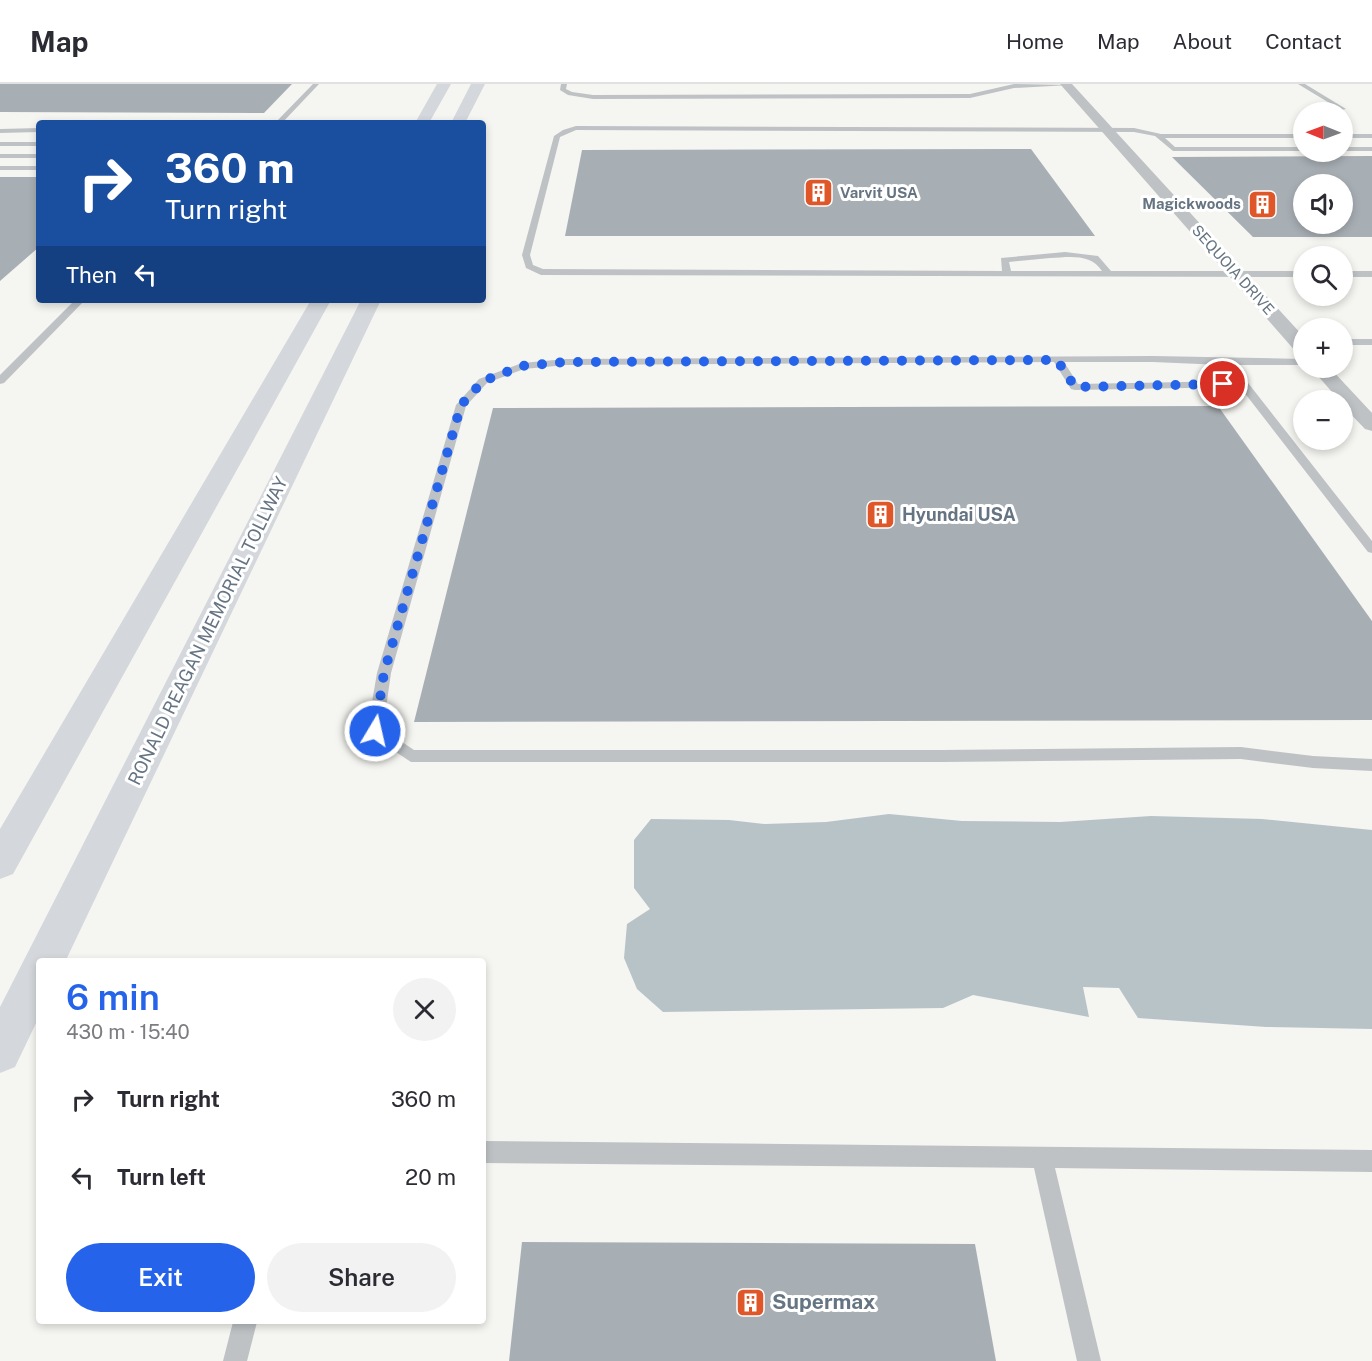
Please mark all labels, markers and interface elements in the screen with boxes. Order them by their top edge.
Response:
text: Map [30,25,89,58]
text: Home [1006,29,1064,54]
text: Map [1097,29,1140,54]
text: About [1173,29,1232,54]
text: Contact [1265,29,1342,54]
north arrow [1293,102,1353,162]
map controls [1293,102,1353,450]
text: 360 m [165,143,295,192]
icon: right [66,144,144,222]
button: sound [1293,174,1353,234]
building icon: Varvit USA [803,177,835,209]
place label: Varvit USA [840,184,918,201]
building icon: Magickwoods [1246,188,1278,220]
text: Turn right [165,193,288,225]
place label: Magickwoods [1142,195,1241,212]
street label: SEQUOIA DRIVE [1189,221,1278,318]
button: search [1293,246,1353,306]
icon: left [129,258,162,291]
text: Then [66,262,117,288]
button: + [1293,318,1353,378]
pin [1197,358,1248,409]
icon: arrive [1206,367,1239,400]
button: − [1293,390,1353,450]
street label: RONALD REAGAN MEMORIAL TOLLWAY [124,473,292,788]
building icon: Hyundai USA [865,499,897,531]
place label: Hyundai USA [902,504,1016,525]
position arrow [343,699,407,763]
text: 6 min [66,976,160,1018]
button: close [393,978,456,1041]
text: 430 m · 15:40 [66,1020,190,1044]
icon: right [66,1083,99,1116]
text: Turn right [117,1086,220,1112]
text: 360 m [391,1086,456,1112]
icon: left [66,1161,99,1194]
text: Turn left [117,1164,206,1190]
text: 20 m [405,1164,456,1190]
button: Exit [66,1243,255,1312]
button: Share [267,1243,456,1312]
building icon: Supermax [735,1286,767,1318]
place label: Supermax [772,1289,875,1314]

